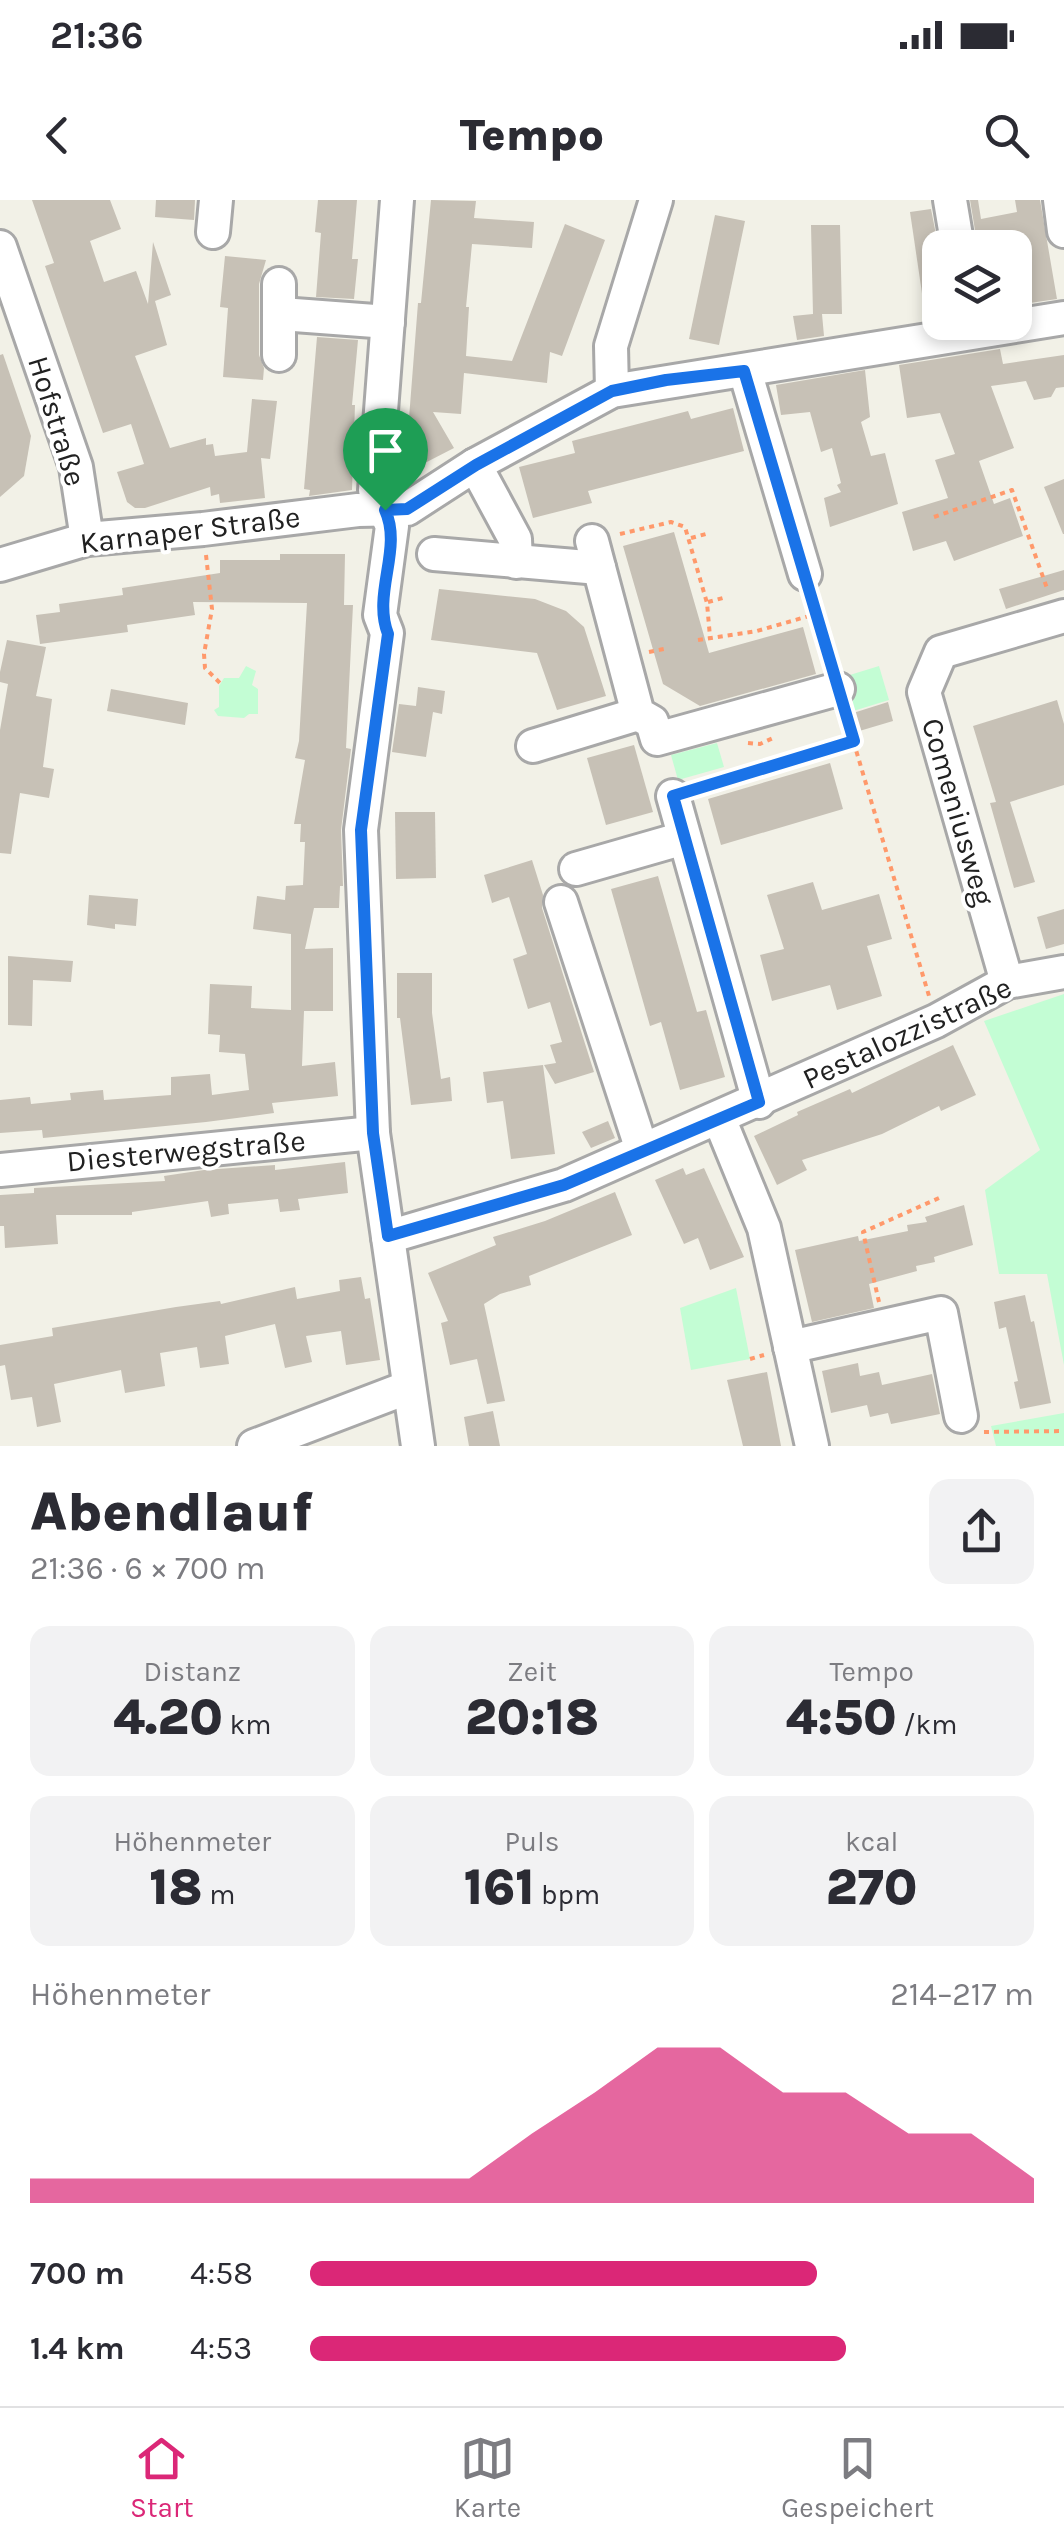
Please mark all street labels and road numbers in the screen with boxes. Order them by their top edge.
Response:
street label: Hofstraße [20,352,94,490]
street label: Karnaper Straße [78,499,302,561]
street label: Comeniusweg [914,714,1002,910]
street label: Pestalozzistraße [797,969,1017,1097]
street label: Diesterwegstraße [65,1123,307,1179]

